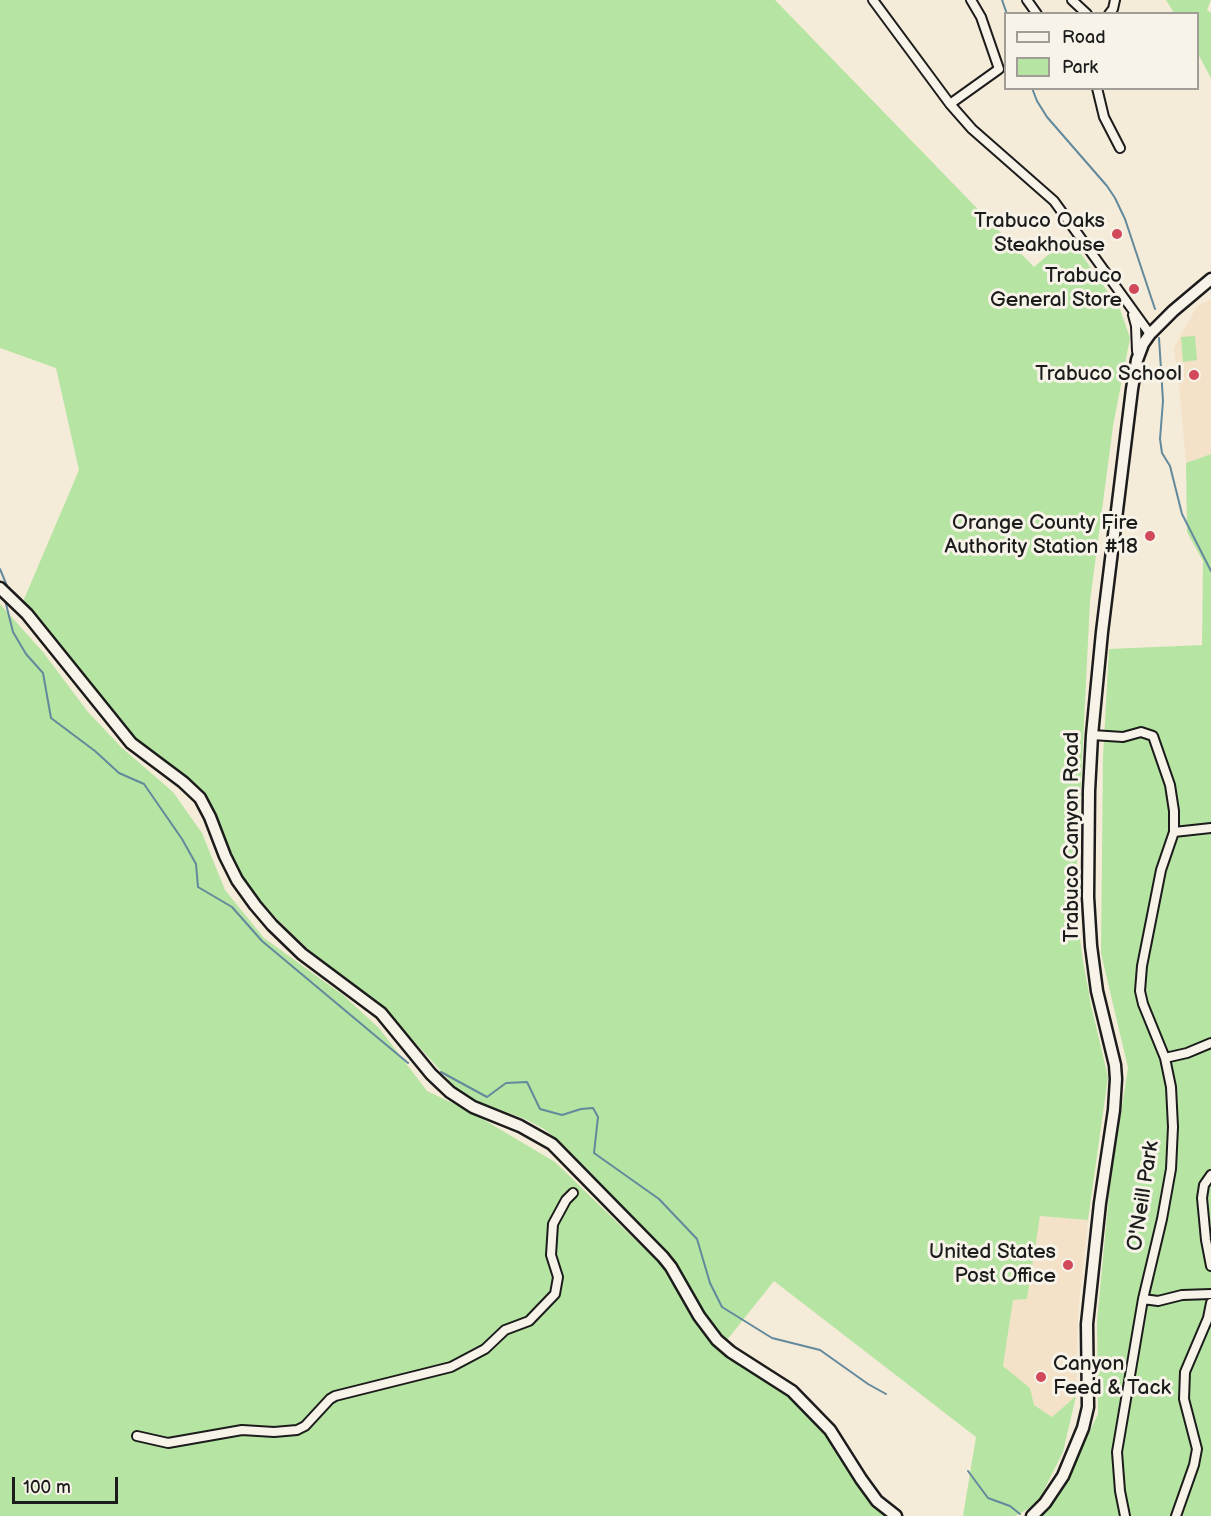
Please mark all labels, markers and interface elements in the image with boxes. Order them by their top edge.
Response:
legend [1004,12,1199,90]
text: Road [1062,27,1106,48]
text: Park [1062,57,1098,78]
place label: Trabuco Oaks Steakhouse [974,209,1105,259]
marker: Trabuco Oaks Steakhouse [1110,227,1124,241]
place label: Trabuco General Store [990,264,1122,314]
marker: Trabuco General Store [1127,282,1141,296]
place label: Trabuco School [1035,362,1182,388]
marker: Trabuco School [1187,368,1201,382]
place label: Orange County Fire Authority Station #18 [945,511,1138,561]
marker: Orange County Fire Authority Station #18 [1143,529,1157,543]
street label: Trabuco Canyon Road [1060,732,1086,942]
street label: O'Neill Park [1123,1139,1165,1253]
place label: United States Post Office [929,1240,1056,1290]
marker: United States Post Office [1061,1258,1075,1272]
place label: Canyon Feed & Tack [1053,1352,1171,1402]
marker: Canyon Feed & Tack [1034,1370,1048,1384]
scale bar [15,1465,122,1503]
text: 100 m [23,1477,71,1498]

